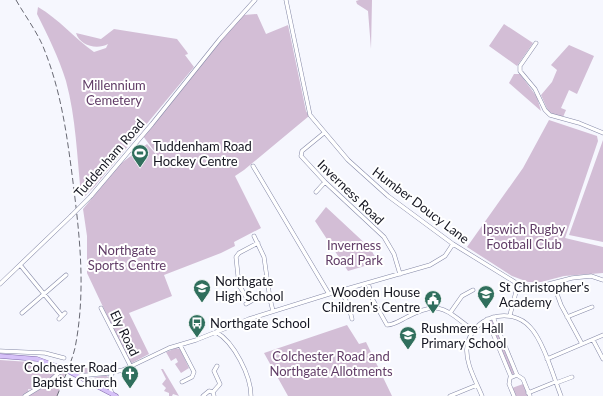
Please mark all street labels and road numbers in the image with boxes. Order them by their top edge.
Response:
street label: Tuddenham Road [71,115,147,201]
street label: Inverness Road [314,156,388,228]
street label: Humber Doucy Lane [369,163,473,247]
street label: Ely Road [107,307,143,359]

